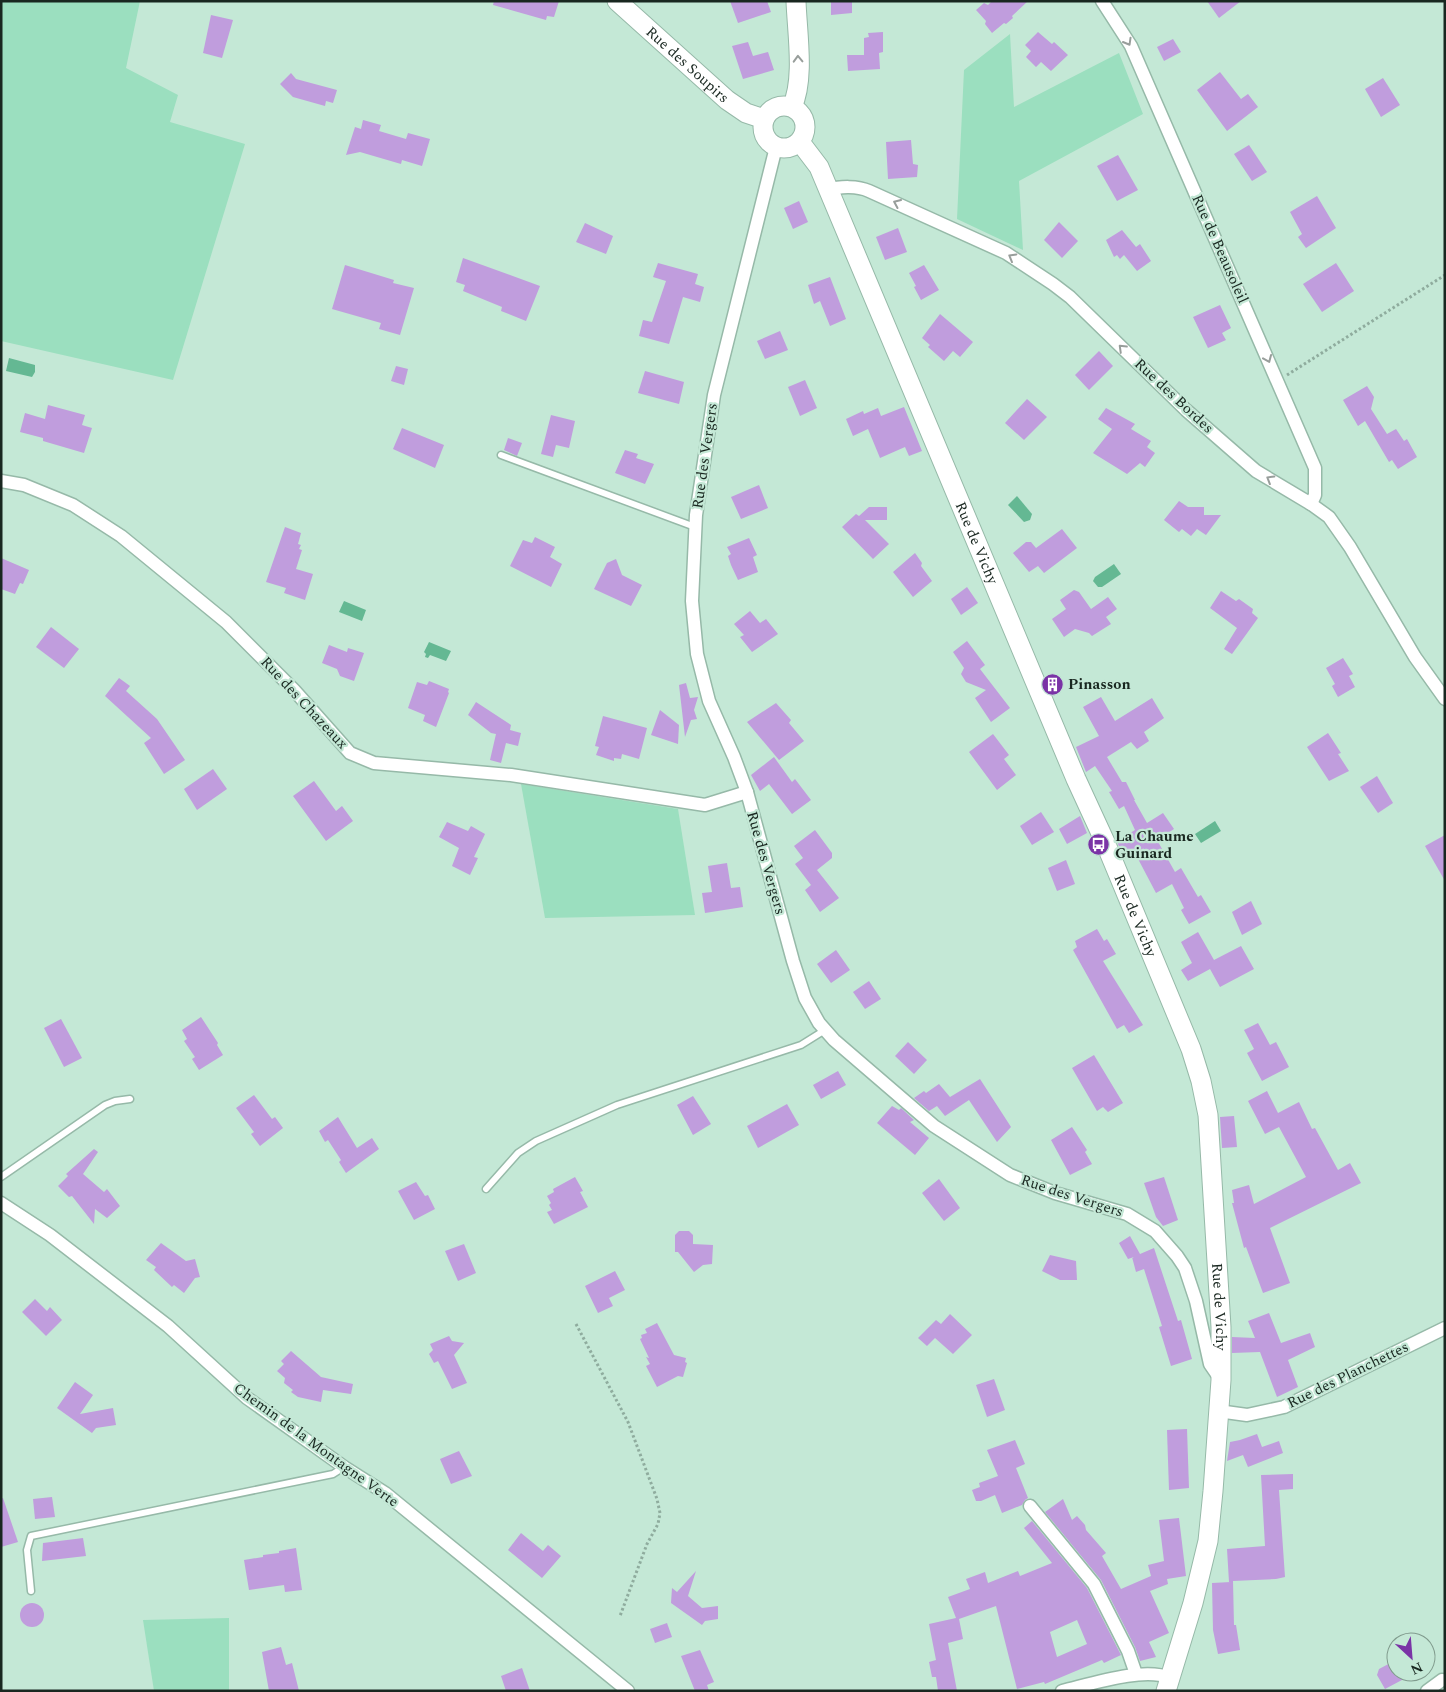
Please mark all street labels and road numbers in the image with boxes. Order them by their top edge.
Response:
street label: Rue des Soupirs [641,21,735,108]
street label: Rue de Beausoleil [1186,191,1254,307]
street label: Rue des Bordes [1129,353,1219,439]
street label: Rue des Vergers [686,402,724,510]
street label: Rue de Vichy [949,498,1005,588]
street label: Rue des Chazeaux [255,651,354,755]
street label: Rue des Vergers [740,809,792,917]
street label: Rue de Vichy [1108,871,1163,961]
street label: Rue des Vergers [1018,1169,1126,1223]
street label: Rue de Vichy [1206,1262,1233,1351]
street label: Rue des Planchettes [1283,1336,1413,1414]
street label: Chemin de la Montagne Verte [229,1377,403,1513]

